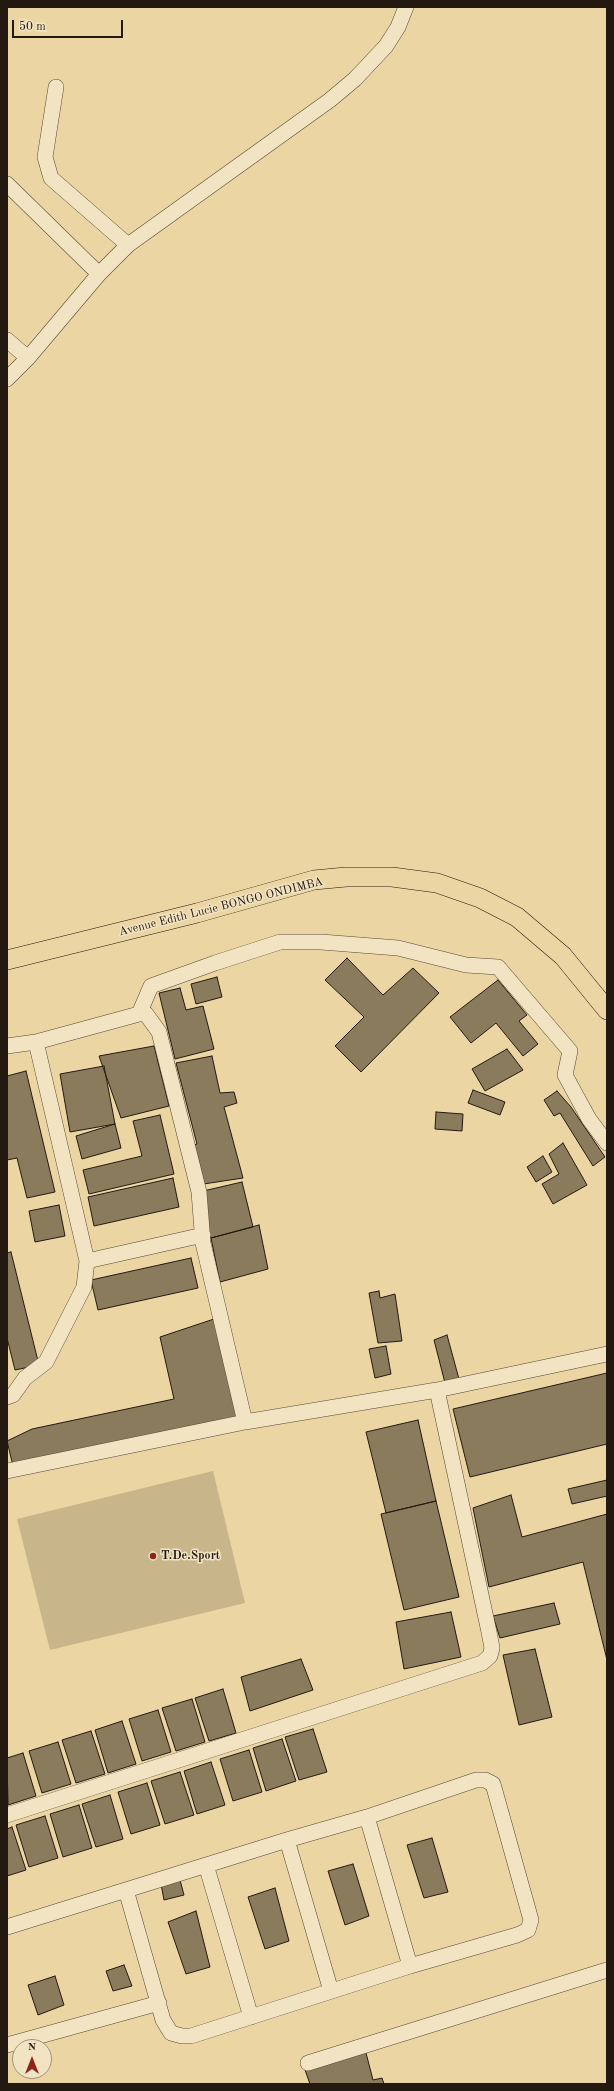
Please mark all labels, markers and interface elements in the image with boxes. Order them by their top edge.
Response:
scale bar [14,12,125,38]
text: 50 m [19,21,46,33]
street label: Avenue Edith Lucie BONGO ONDIMBA [117,875,325,939]
place label: T.De.Sport [161,1549,220,1563]
marker: T.De.Sport [148,1551,158,1561]
north arrow [12,2039,52,2079]
text: N [28,2042,36,2053]

